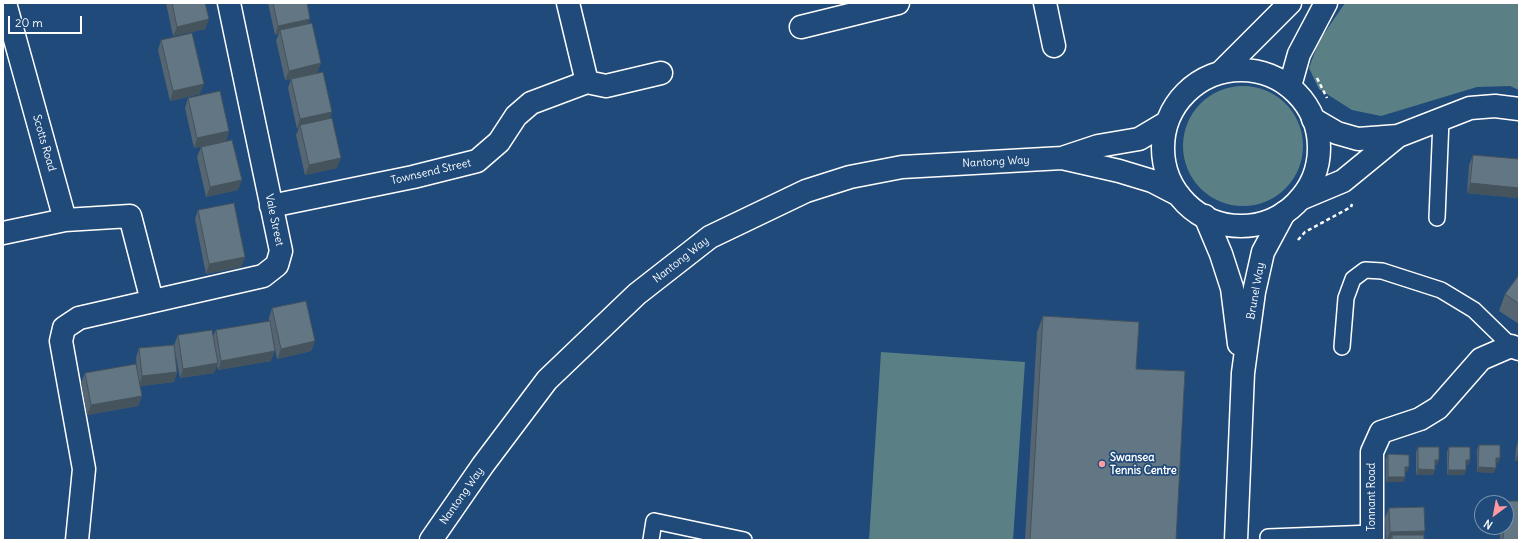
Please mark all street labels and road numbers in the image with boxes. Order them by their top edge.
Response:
street label: Scotts Road [30,113,58,173]
street label: Nantong Way [962,154,1030,170]
street label: Townsend Street [390,156,472,188]
street label: Vale Street [262,193,286,247]
street label: Nantong Way [650,234,712,286]
street label: Brunel Way [1244,261,1268,321]
street label: Tonnant Road [1365,463,1379,531]
street label: Nantong Way [437,465,487,527]

